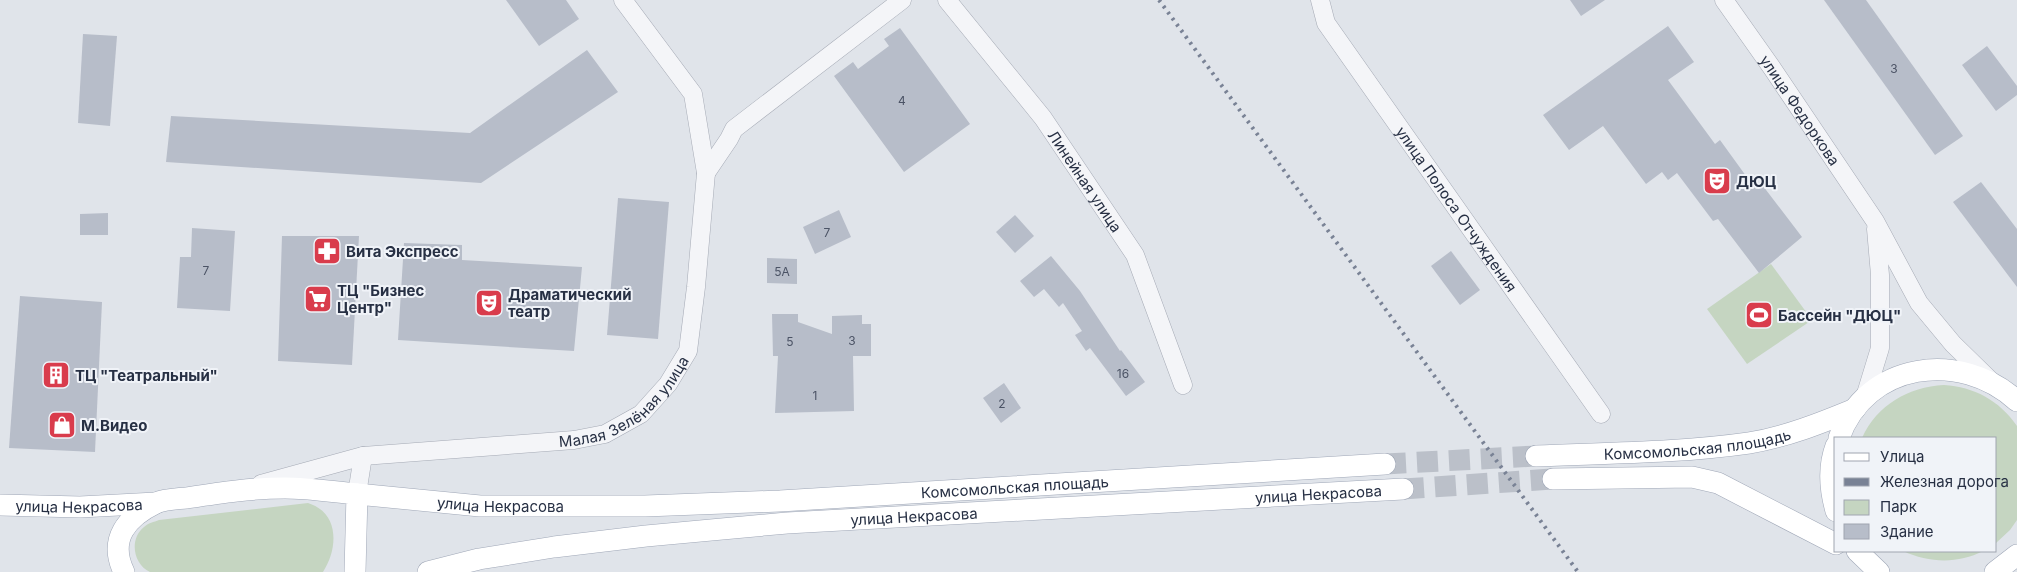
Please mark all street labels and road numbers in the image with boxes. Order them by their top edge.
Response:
street label: улица Федоркова [1756,51,1844,169]
street label: улица Полоса Отчуждения [1392,122,1521,295]
street label: Линейная улица [1044,126,1126,236]
street label: Малая Зелёная улица [558,352,692,451]
street label: Комсомольская площадь [1603,424,1793,463]
street label: Комсомольская площадь [920,471,1109,502]
street label: улица Некрасова [1254,481,1382,507]
street label: улица Некрасова [436,492,564,516]
street label: улица Некрасова [15,494,143,517]
street label: улица Некрасова [850,503,978,529]

